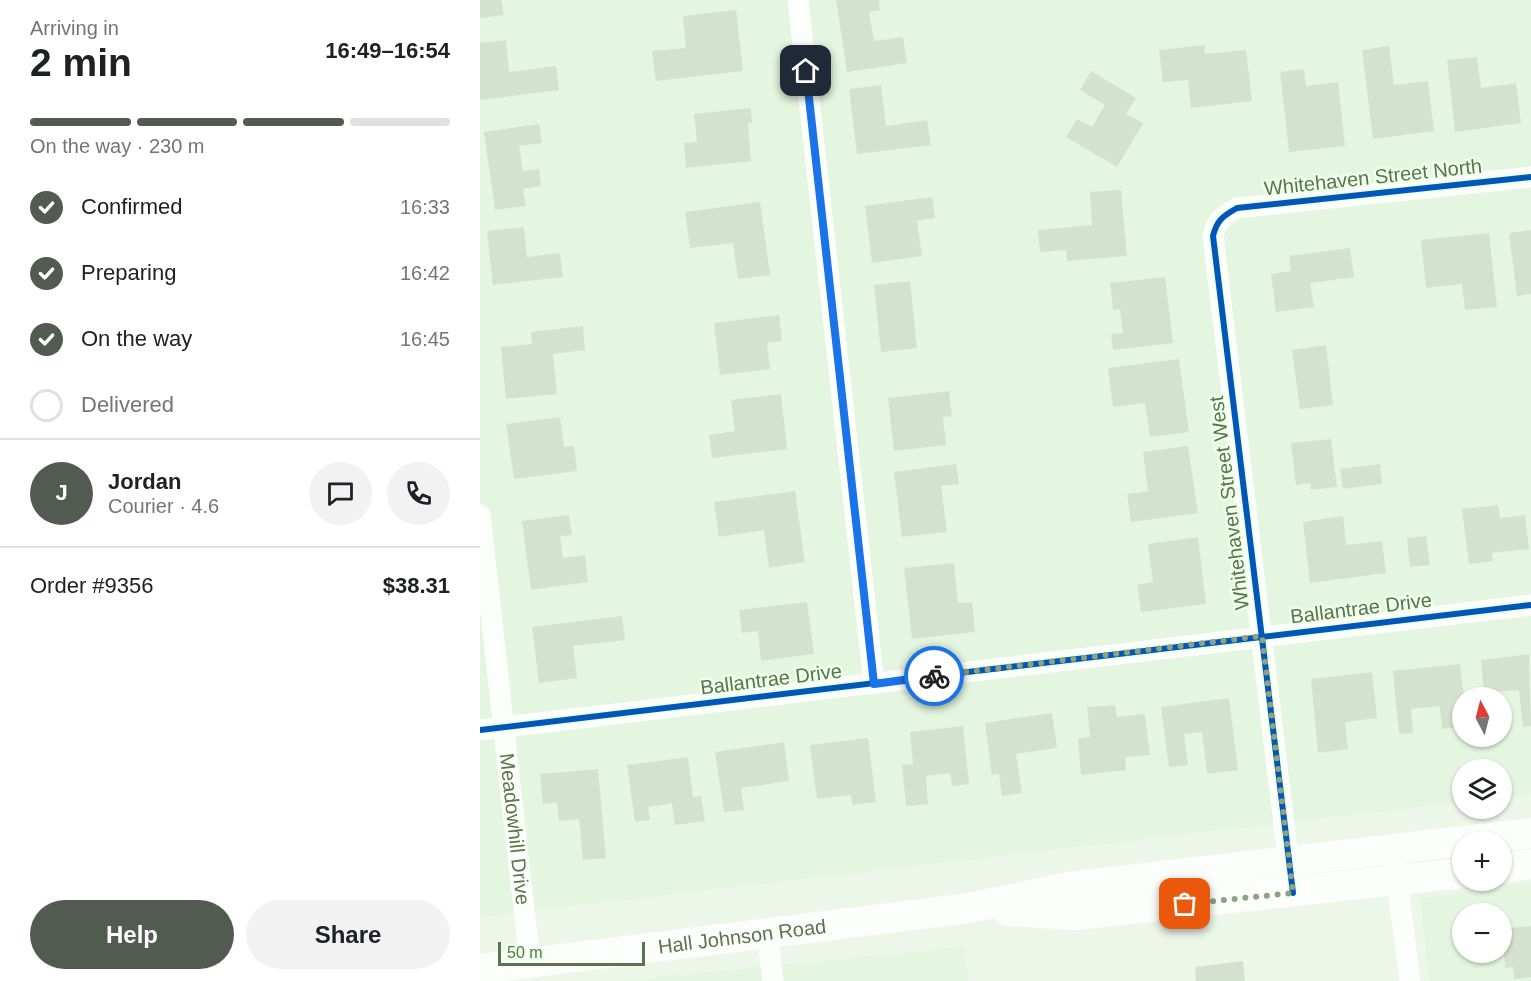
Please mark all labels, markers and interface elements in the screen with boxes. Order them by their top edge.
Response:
text: Arriving in [30,17,119,39]
text: 16:49–16:54 [325,38,450,63]
text: 2 min [30,41,132,84]
pin [780,45,831,96]
icon: home [789,54,822,87]
text: On the way · 230 m [30,135,205,157]
street label: Whitehaven Street North [1263,155,1483,199]
icon: check [30,191,63,224]
text: Confirmed [81,194,182,219]
text: 16:33 [400,196,450,218]
icon: check [30,257,63,290]
text: Preparing [81,260,176,285]
text: 16:42 [400,262,450,284]
icon: check [30,323,63,356]
text: On the way [81,326,192,351]
text: 16:45 [400,328,450,350]
text: Delivered [81,392,174,417]
street label: Whitehaven Street West [1205,394,1253,611]
button: chat [309,462,372,525]
button: phone [387,462,450,525]
text: Jordan [108,469,181,494]
text: J [55,480,68,505]
text: Courier · 4.6 [108,495,219,517]
text: Order #9356 [30,573,154,598]
text: $38.31 [383,573,450,598]
street label: Ballantrae Drive [1289,588,1433,628]
courier [904,646,964,706]
street label: Ballantrae Drive [699,659,843,699]
icon: bike [918,660,951,693]
north arrow [1452,687,1512,747]
map controls [1452,687,1512,963]
street label: Meadowhill Drive [496,752,534,906]
button: layers [1452,759,1512,819]
button: + [1452,831,1512,891]
pin [1159,878,1210,929]
icon: bag [1168,887,1201,920]
button: Help [30,900,234,969]
button: Share [246,900,450,969]
button: − [1452,903,1512,963]
street label: Hall Johnson Road [657,915,827,958]
scale bar [498,939,645,966]
text: 50 m [507,944,543,961]

